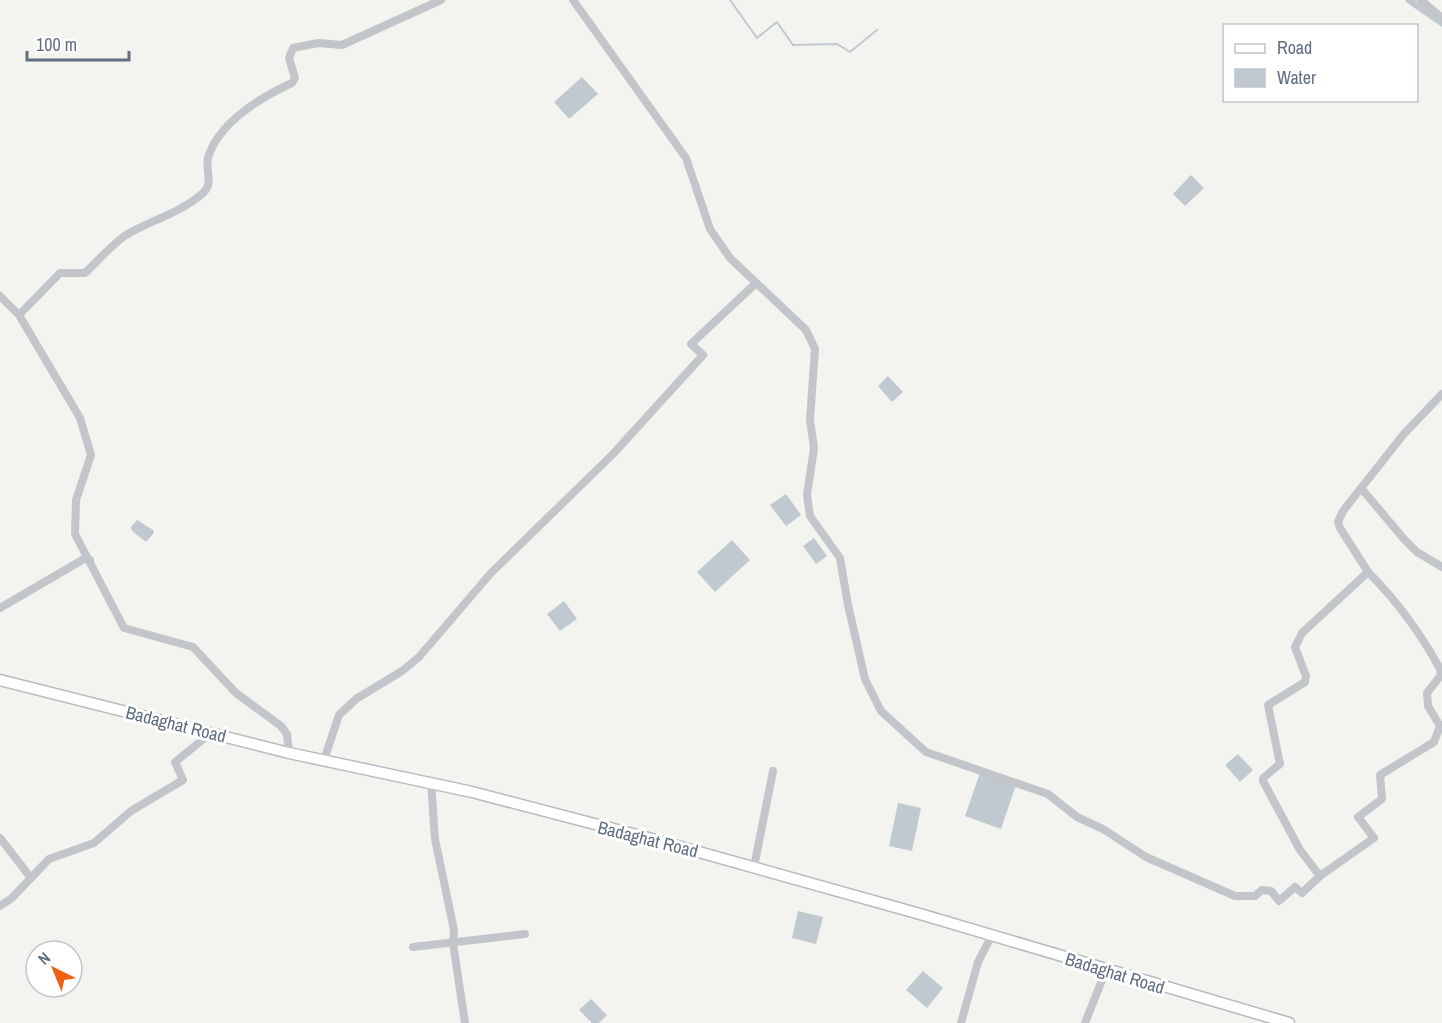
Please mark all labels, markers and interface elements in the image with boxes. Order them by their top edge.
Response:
scale bar [27,24,129,62]
legend [1223,24,1418,102]
text: 100 m [36,32,77,57]
text: Road [1277,35,1312,60]
text: Water [1277,65,1316,90]
street label: Badaghat Road [123,699,229,749]
street label: Badaghat Road [595,814,701,864]
north arrow [24,939,84,999]
street label: Badaghat Road [1062,946,1168,1000]
text: N [33,947,55,969]

